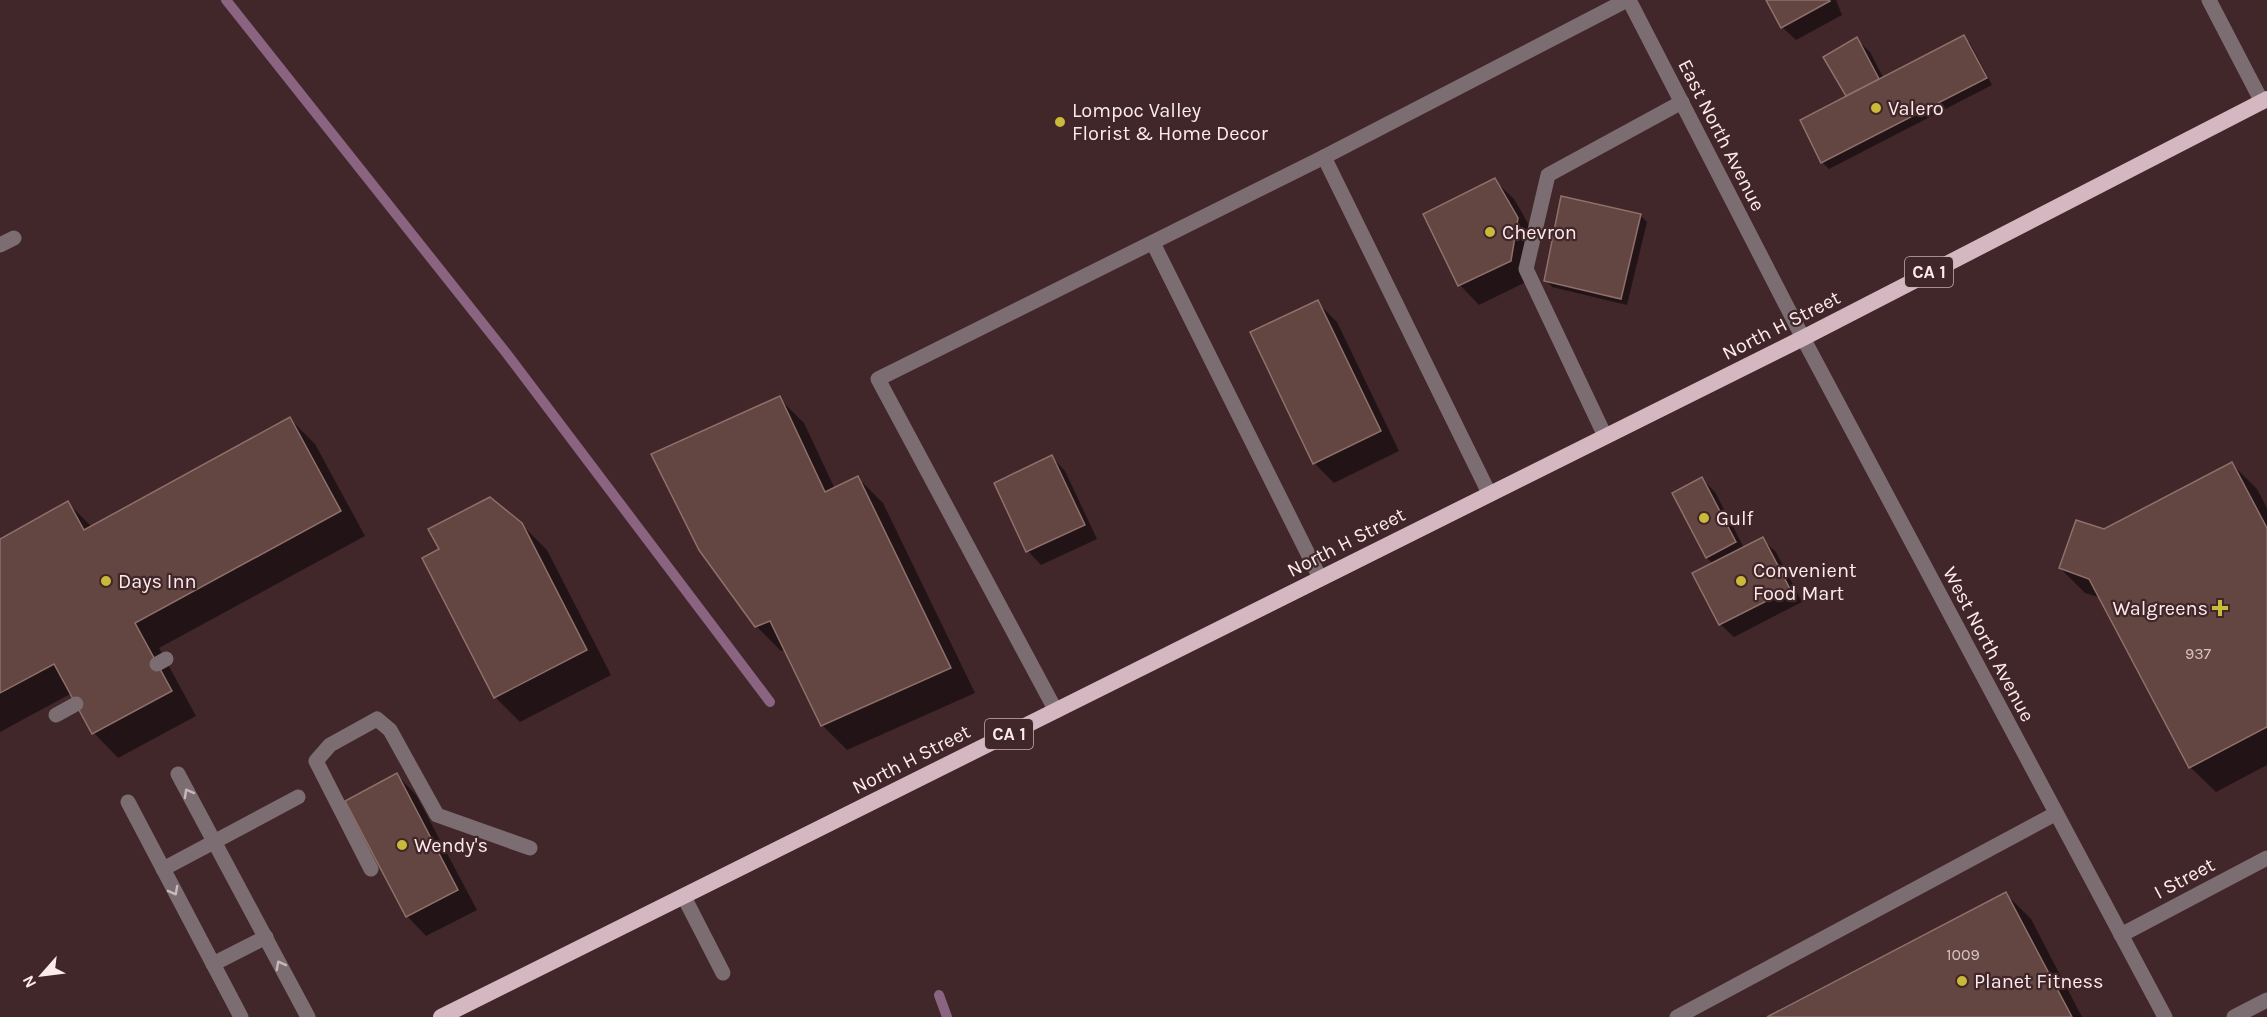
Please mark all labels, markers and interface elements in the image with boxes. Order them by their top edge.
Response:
street label: East North Avenue [1673,56,1770,215]
place label: Valero [1888,97,1944,120]
place label: Lompoc Valley Florist & Home Decor [1072,99,1269,145]
marker: Valero [1869,101,1883,115]
marker: Lompoc Valley Florist & Home Decor [1053,115,1067,129]
place label: Chevron [1502,221,1577,244]
marker: Chevron [1483,225,1497,239]
road number: CA 1 [1905,257,1953,287]
street label: North H Street [1718,286,1844,365]
street label: North H Street [1283,503,1409,582]
place label: Gulf [1716,507,1754,530]
marker: Gulf [1697,511,1711,525]
place label: Convenient Food Mart [1753,559,1857,605]
street label: West North Avenue [1938,563,2039,726]
place label: Days Inn [118,570,197,593]
marker: Days Inn [99,574,113,588]
marker: Convenient Food Mart [1734,574,1748,588]
place label: Walgreens [2113,597,2208,620]
marker: Walgreens [2213,601,2227,615]
house number: 937 [2185,644,2212,663]
road number: CA 1 [985,719,1033,749]
street label: North H Street [848,720,974,799]
one-way arrow [184,789,195,800]
place label: Wendy's [414,834,488,857]
marker: Wendy's [395,838,409,852]
street label: I Street [2150,853,2219,904]
one-way arrow [167,885,178,895]
north arrow [12,945,72,1005]
house number: 1009 [1946,945,1980,964]
one-way arrow [276,961,287,972]
place label: Planet Fitness [1974,970,2104,993]
text: N [18,972,40,991]
marker: Planet Fitness [1955,974,1969,988]

